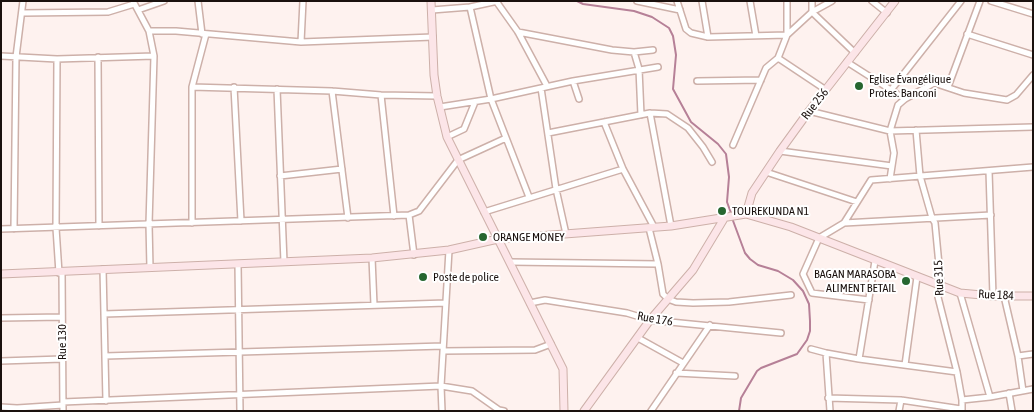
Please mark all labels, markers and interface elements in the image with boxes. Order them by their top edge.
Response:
place label: Eglise Évangélique Protes. Banconi [869,72,951,100]
marker: Eglise Évangélique Protes. Banconi [853,80,865,92]
street label: Rue 256 [798,85,832,123]
place label: TOUREKUNDA N1 [732,204,809,218]
marker: TOUREKUNDA N1 [716,205,728,217]
place label: ORANGE MONEY [493,230,565,244]
marker: ORANGE MONEY [477,231,489,243]
street label: Rue 315 [931,260,947,296]
place label: BAGAN MARASOBA ALIMENT BETAIL [814,267,896,295]
place label: Poste de police [433,270,499,284]
marker: Poste de police [417,271,429,283]
marker: BAGAN MARASOBA ALIMENT BETAIL [900,275,912,287]
street label: Rue 184 [978,287,1014,303]
street label: Rue 176 [636,309,674,329]
street label: Rue 130 [55,324,69,360]

